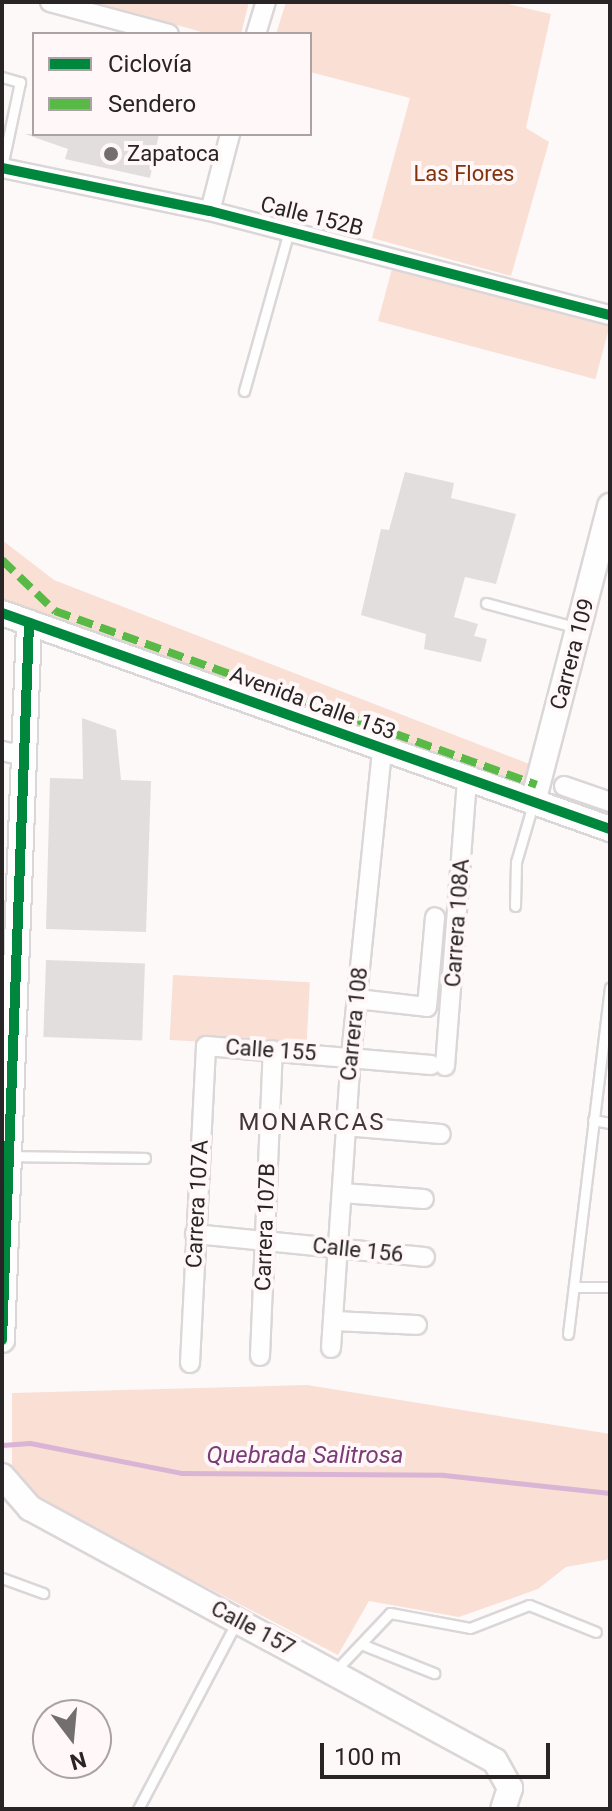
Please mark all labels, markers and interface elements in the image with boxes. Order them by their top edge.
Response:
legend [32,32,312,136]
text: Ciclovía [108,50,192,78]
text: Sendero [108,90,196,118]
place label: Zapatoca [127,141,219,167]
marker: Zapatoca [102,145,120,163]
park label: Las Flores [414,161,514,187]
street label: Calle 152B [258,191,366,241]
street label: Carrera 109 [544,595,600,713]
street label: Avenida Calle 153 [226,661,400,745]
street label: Carrera 108A [439,858,475,988]
street label: Carrera 108 [335,966,373,1082]
street label: Calle 155 [225,1034,317,1066]
district label: MONARCAS [239,1109,385,1137]
street label: Carrera 107A [180,1139,214,1269]
street label: Carrera 107B [250,1163,280,1291]
street label: Calle 156 [311,1232,405,1268]
water label: Quebrada Salitrosa [206,1442,404,1470]
street label: Calle 157 [207,1595,299,1661]
north arrow [32,1699,112,1779]
scale bar [324,1727,554,1777]
text: 100 m [334,1743,401,1771]
text: N [67,1746,89,1775]

